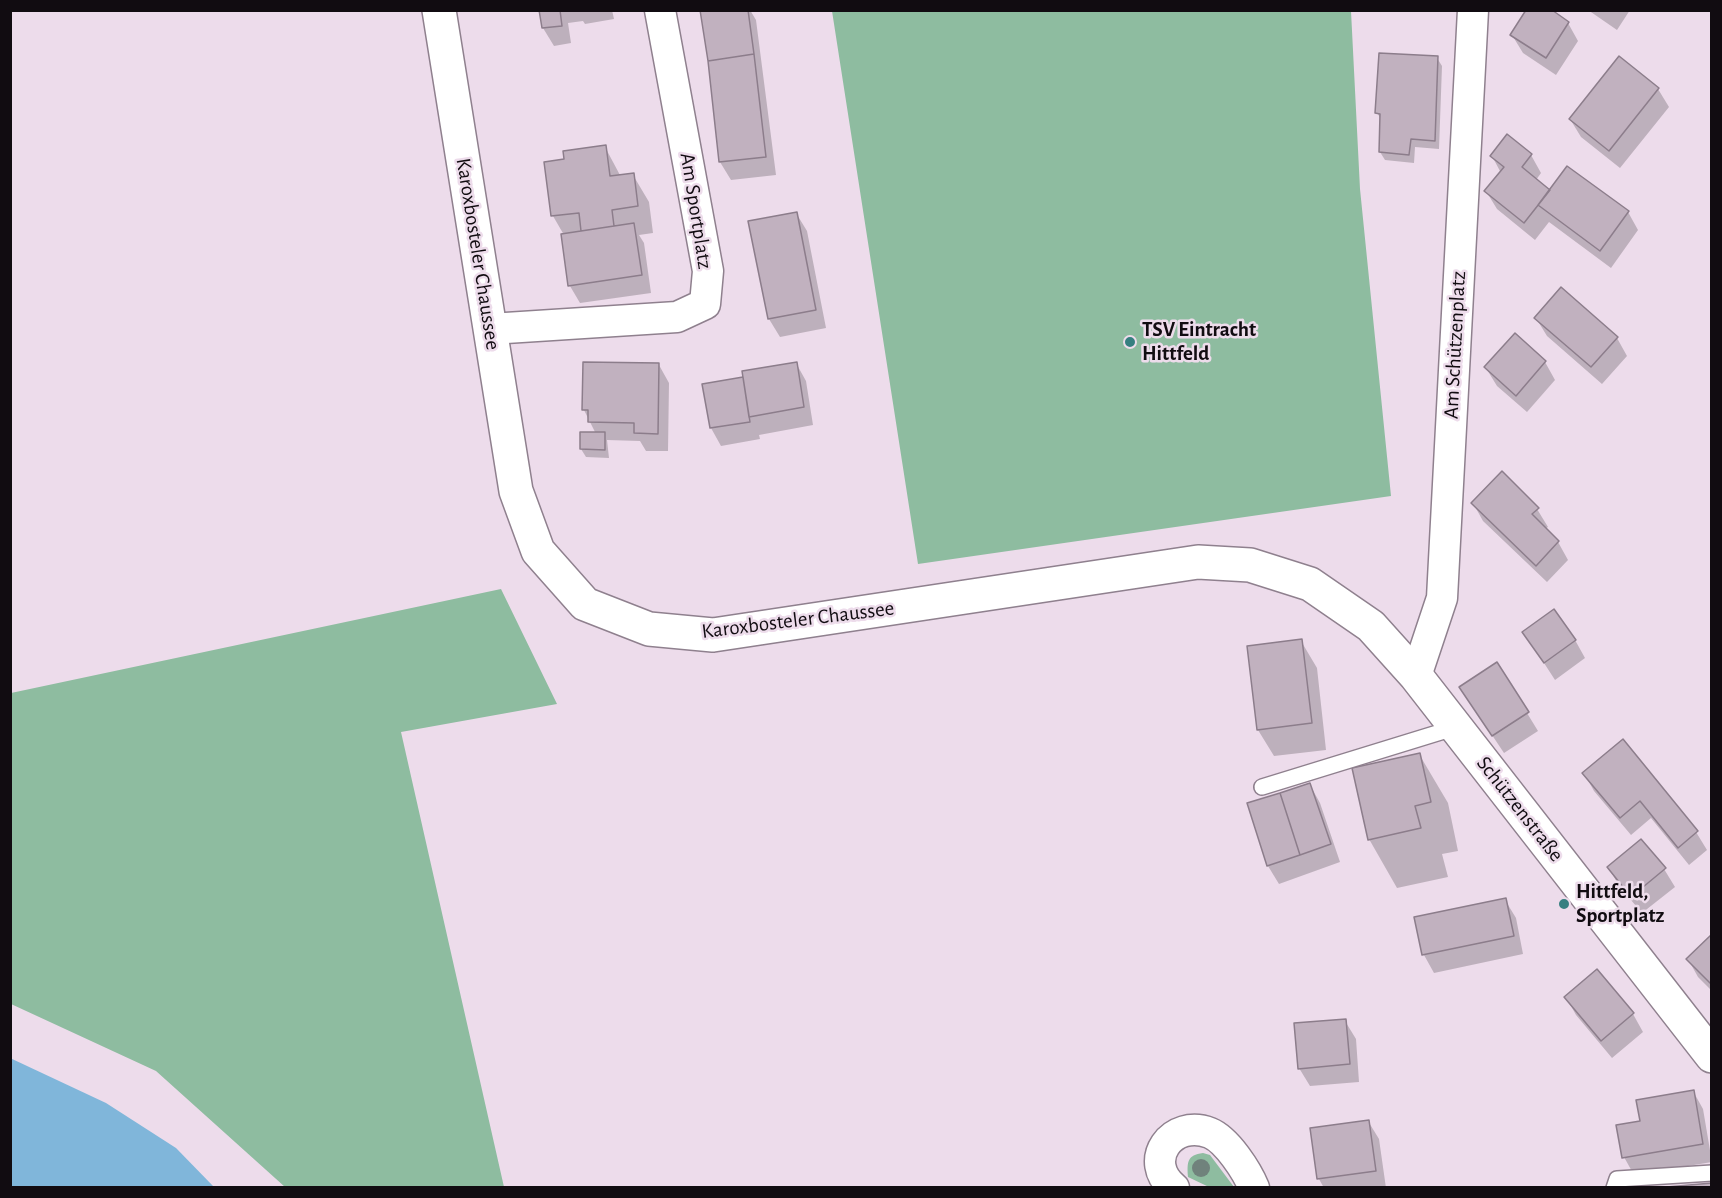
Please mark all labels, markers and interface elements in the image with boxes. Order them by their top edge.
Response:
street label: Am Sportplatz [674,151,718,271]
street label: Karoxbosteler Chaussee [450,156,506,352]
street label: Am Schützenplatz [1439,270,1471,420]
place label: TSV Eintracht Hittfeld [1142,317,1256,367]
marker: TSV Eintracht Hittfeld [1123,335,1137,349]
street label: Karoxbosteler Chaussee [700,596,896,644]
street label: Schützenstraße [1471,751,1569,867]
place label: Hittfeld, Sportplatz [1576,879,1664,929]
marker: Hittfeld, Sportplatz [1557,897,1571,911]

